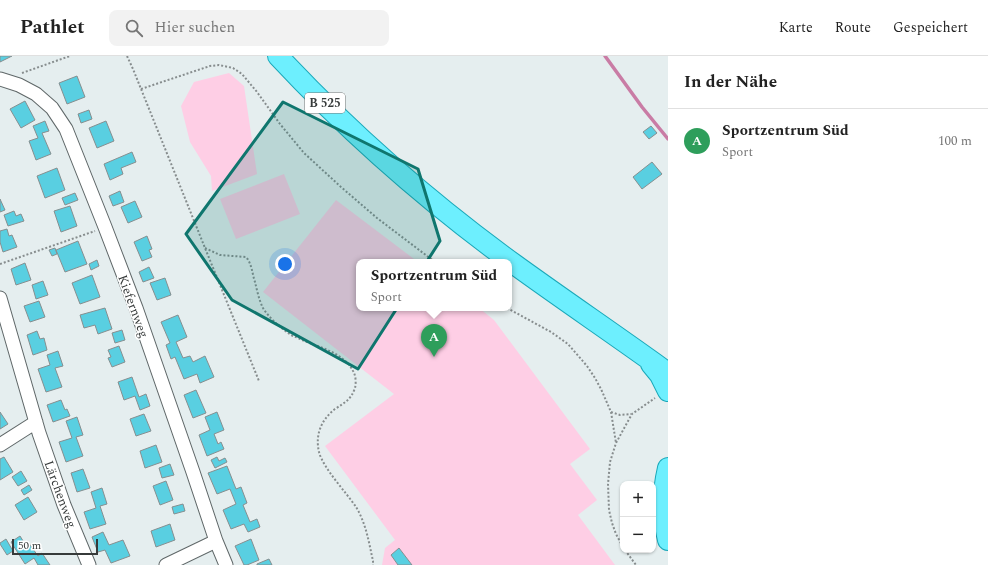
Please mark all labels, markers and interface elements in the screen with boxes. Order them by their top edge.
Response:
search box [109,10,389,46]
text: Pathlet [20,13,85,42]
text: Hier suchen [155,16,235,39]
icon: search [123,17,145,39]
text: Karte [779,17,813,38]
text: Route [835,17,871,38]
text: Gespeichert [893,17,968,38]
text: In der Nähe [684,69,777,95]
road number: B 525 [305,93,345,113]
text: Sportzentrum Süd [722,119,849,142]
text: A [692,131,702,151]
text: 100 m [938,131,972,151]
text: Sport [722,142,753,162]
your location [275,254,295,274]
popup [356,259,512,311]
text: Sportzentrum Süd [371,264,497,287]
street label: Kiefernweg [112,272,154,341]
text: Sport [371,287,402,307]
pin: A [421,324,447,357]
street label: Lärchenweg [39,458,82,531]
map controls [620,481,656,553]
button: + [620,481,656,517]
button: − [620,517,656,553]
scale bar [12,537,98,556]
text: 50 m [18,537,41,554]

